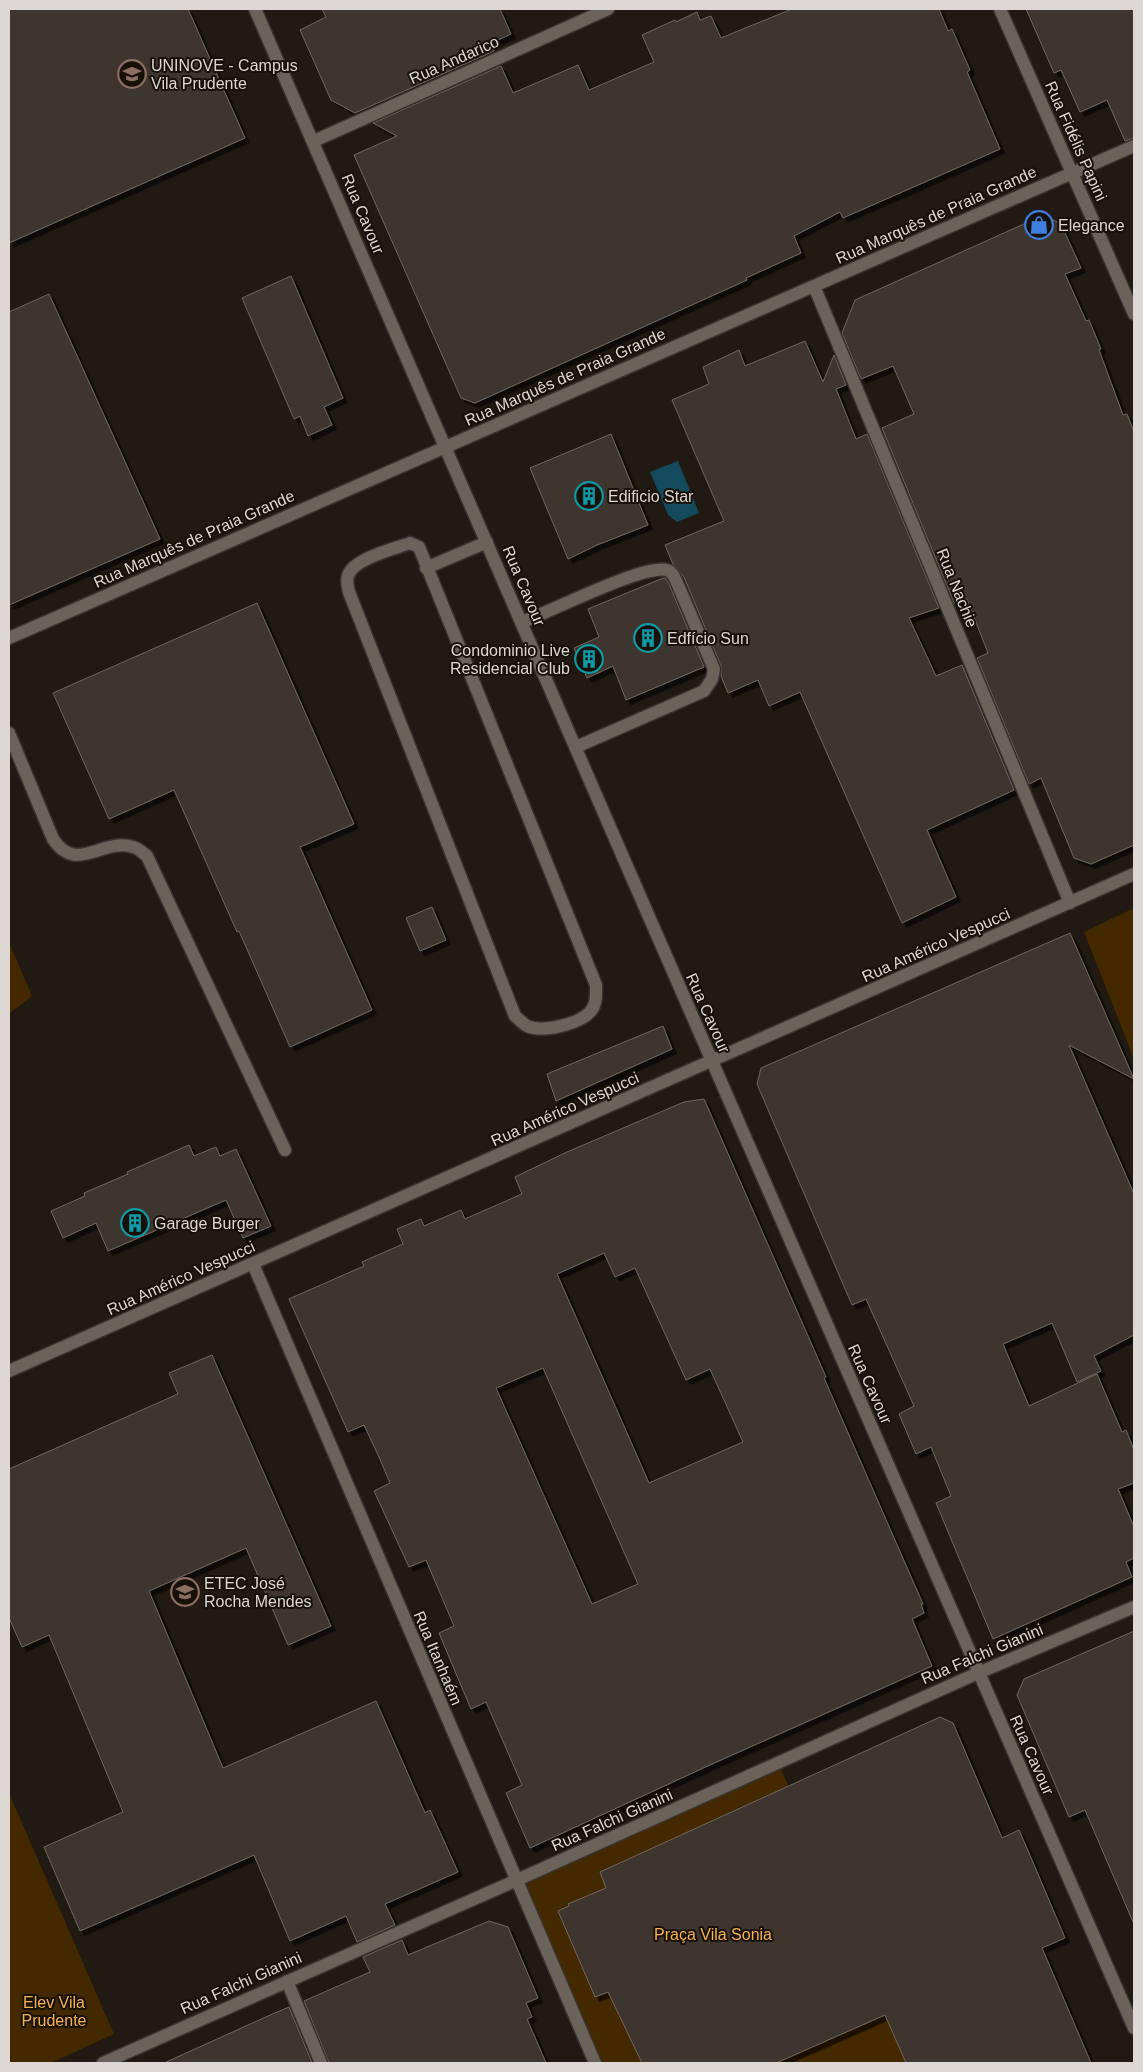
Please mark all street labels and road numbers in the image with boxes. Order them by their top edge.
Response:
street label: Rua Andarico [407,33,501,87]
street label: Rua Fidélis Papini [1042,79,1110,203]
street label: Rua Marquês de Praia Grande [833,163,1039,267]
street label: Rua Cavour [338,171,388,257]
street label: Rua Marquês de Praia Grande [462,325,668,429]
street label: Rua Marquês de Praia Grande [91,487,297,591]
street label: Rua Cavour [499,543,549,629]
street label: Rua Nachie [933,546,981,630]
street label: Rua Américo Vespucci [859,905,1013,985]
street label: Rua Cavour [683,971,733,1056]
street label: Rua Américo Vespucci [488,1069,642,1149]
street label: Rua Américo Vespucci [104,1238,258,1318]
street label: Rua Cavour [845,1342,895,1427]
street label: Rua Itanhaém [411,1608,465,1708]
street label: Rua Falchi Gianini [919,1621,1045,1687]
street label: Rua Cavour [1007,1713,1057,1798]
street label: Rua Falchi Gianini [549,1786,675,1854]
street label: Rua Falchi Gianini [178,1949,304,2017]

